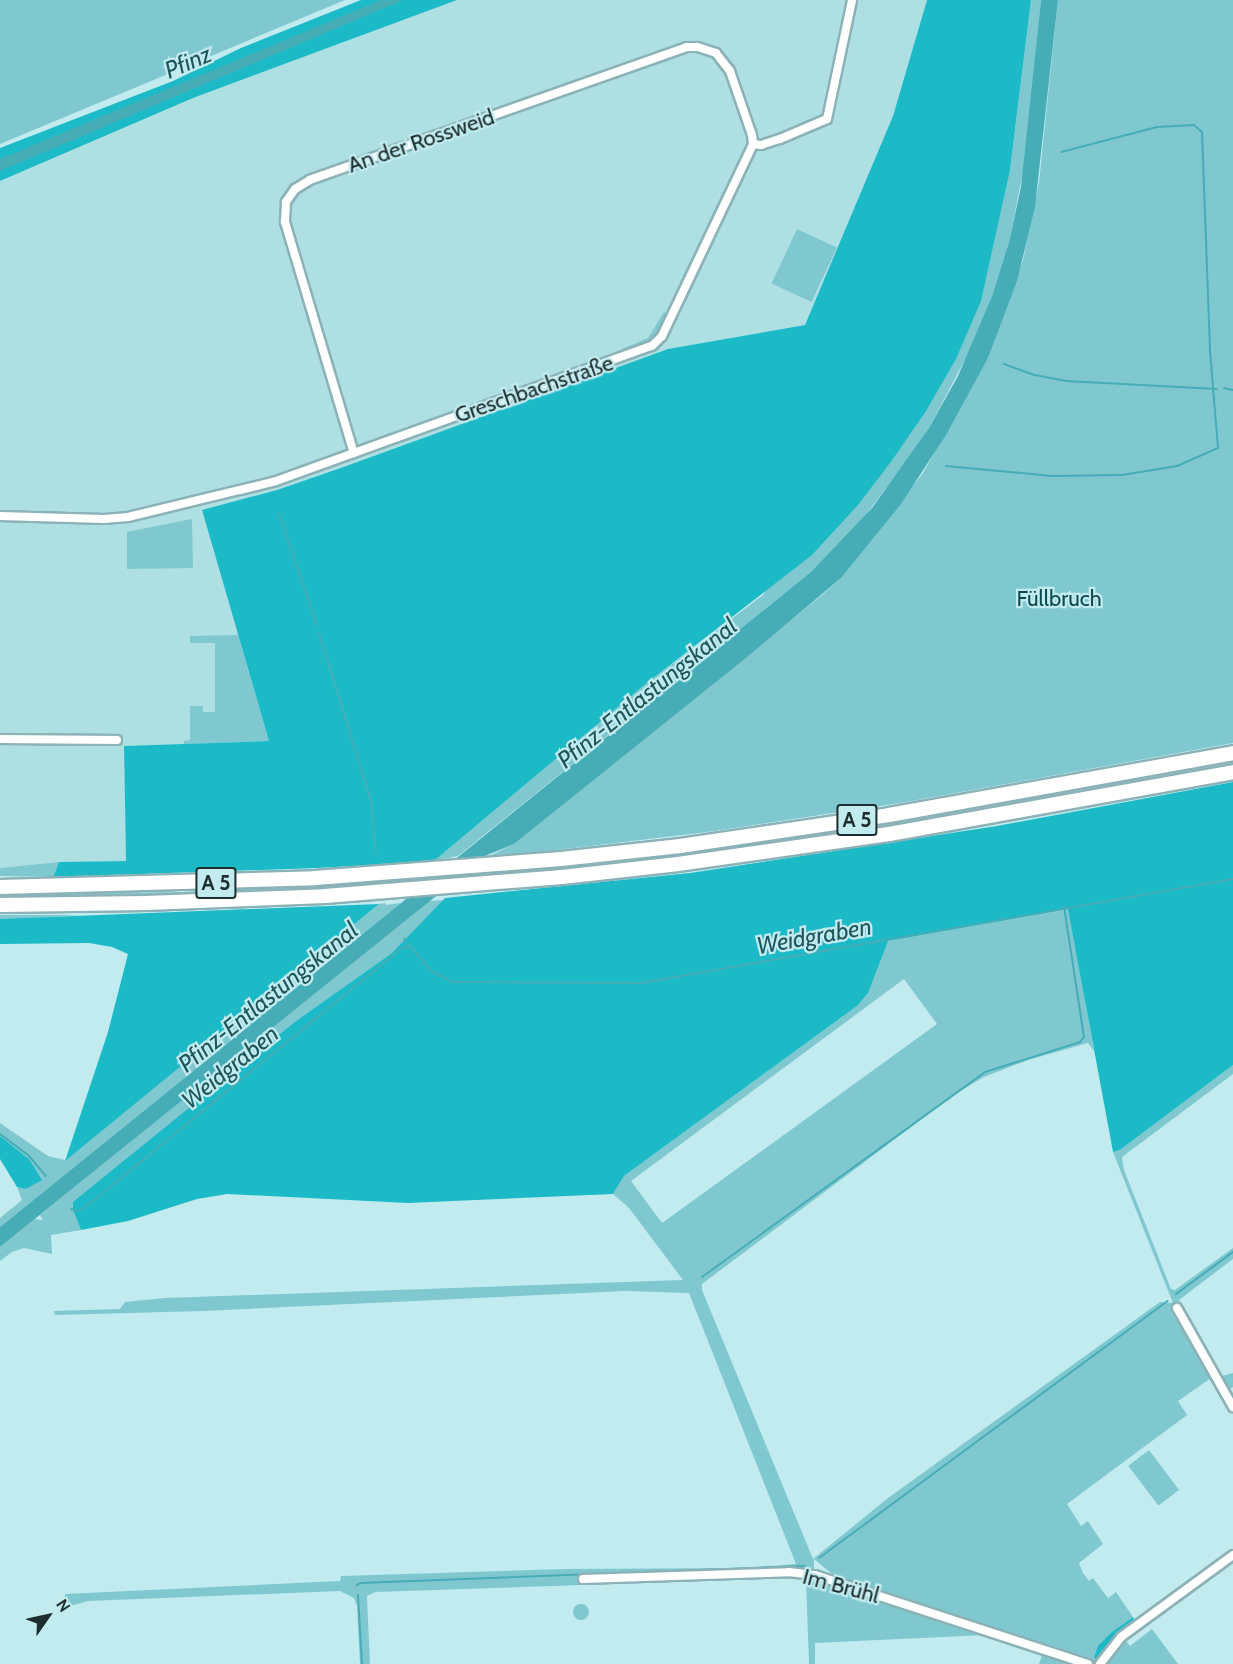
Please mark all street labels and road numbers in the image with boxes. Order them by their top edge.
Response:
street label: An der Rossweid [344,104,498,178]
street label: Greschbachstraße [451,349,617,429]
road number: A 5 [836,802,878,838]
road number: A 5 [195,865,237,901]
street label: Im Brühl [800,1563,882,1609]

